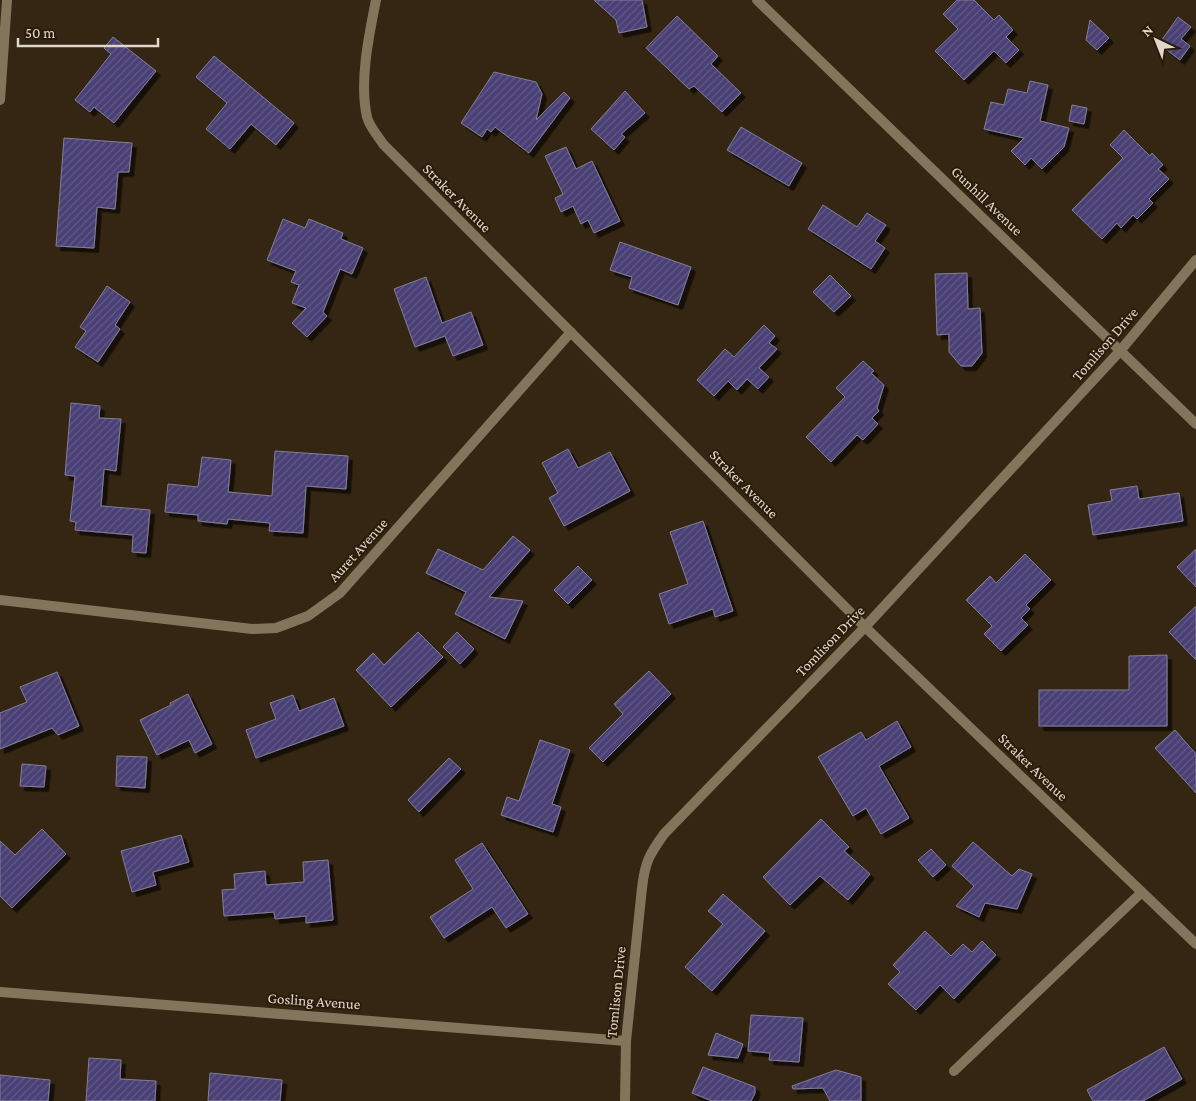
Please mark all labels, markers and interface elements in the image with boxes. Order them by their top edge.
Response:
scale bar [18,15,158,47]
north arrow [1131,15,1181,65]
text: N [1138,21,1156,40]
text: 50 m [25,25,55,41]
street label: Straker Avenue [420,161,495,236]
street label: Gunhill Avenue [948,163,1026,239]
street label: Tomlison Drive [1069,304,1141,384]
street label: Straker Avenue [707,447,782,522]
street label: Auret Avenue [325,515,391,585]
street label: Tomlison Drive [792,602,868,680]
street label: Straker Avenue [995,730,1071,804]
street label: Tomlison Drive [603,945,629,1038]
street label: Gosling Avenue [267,990,361,1013]

